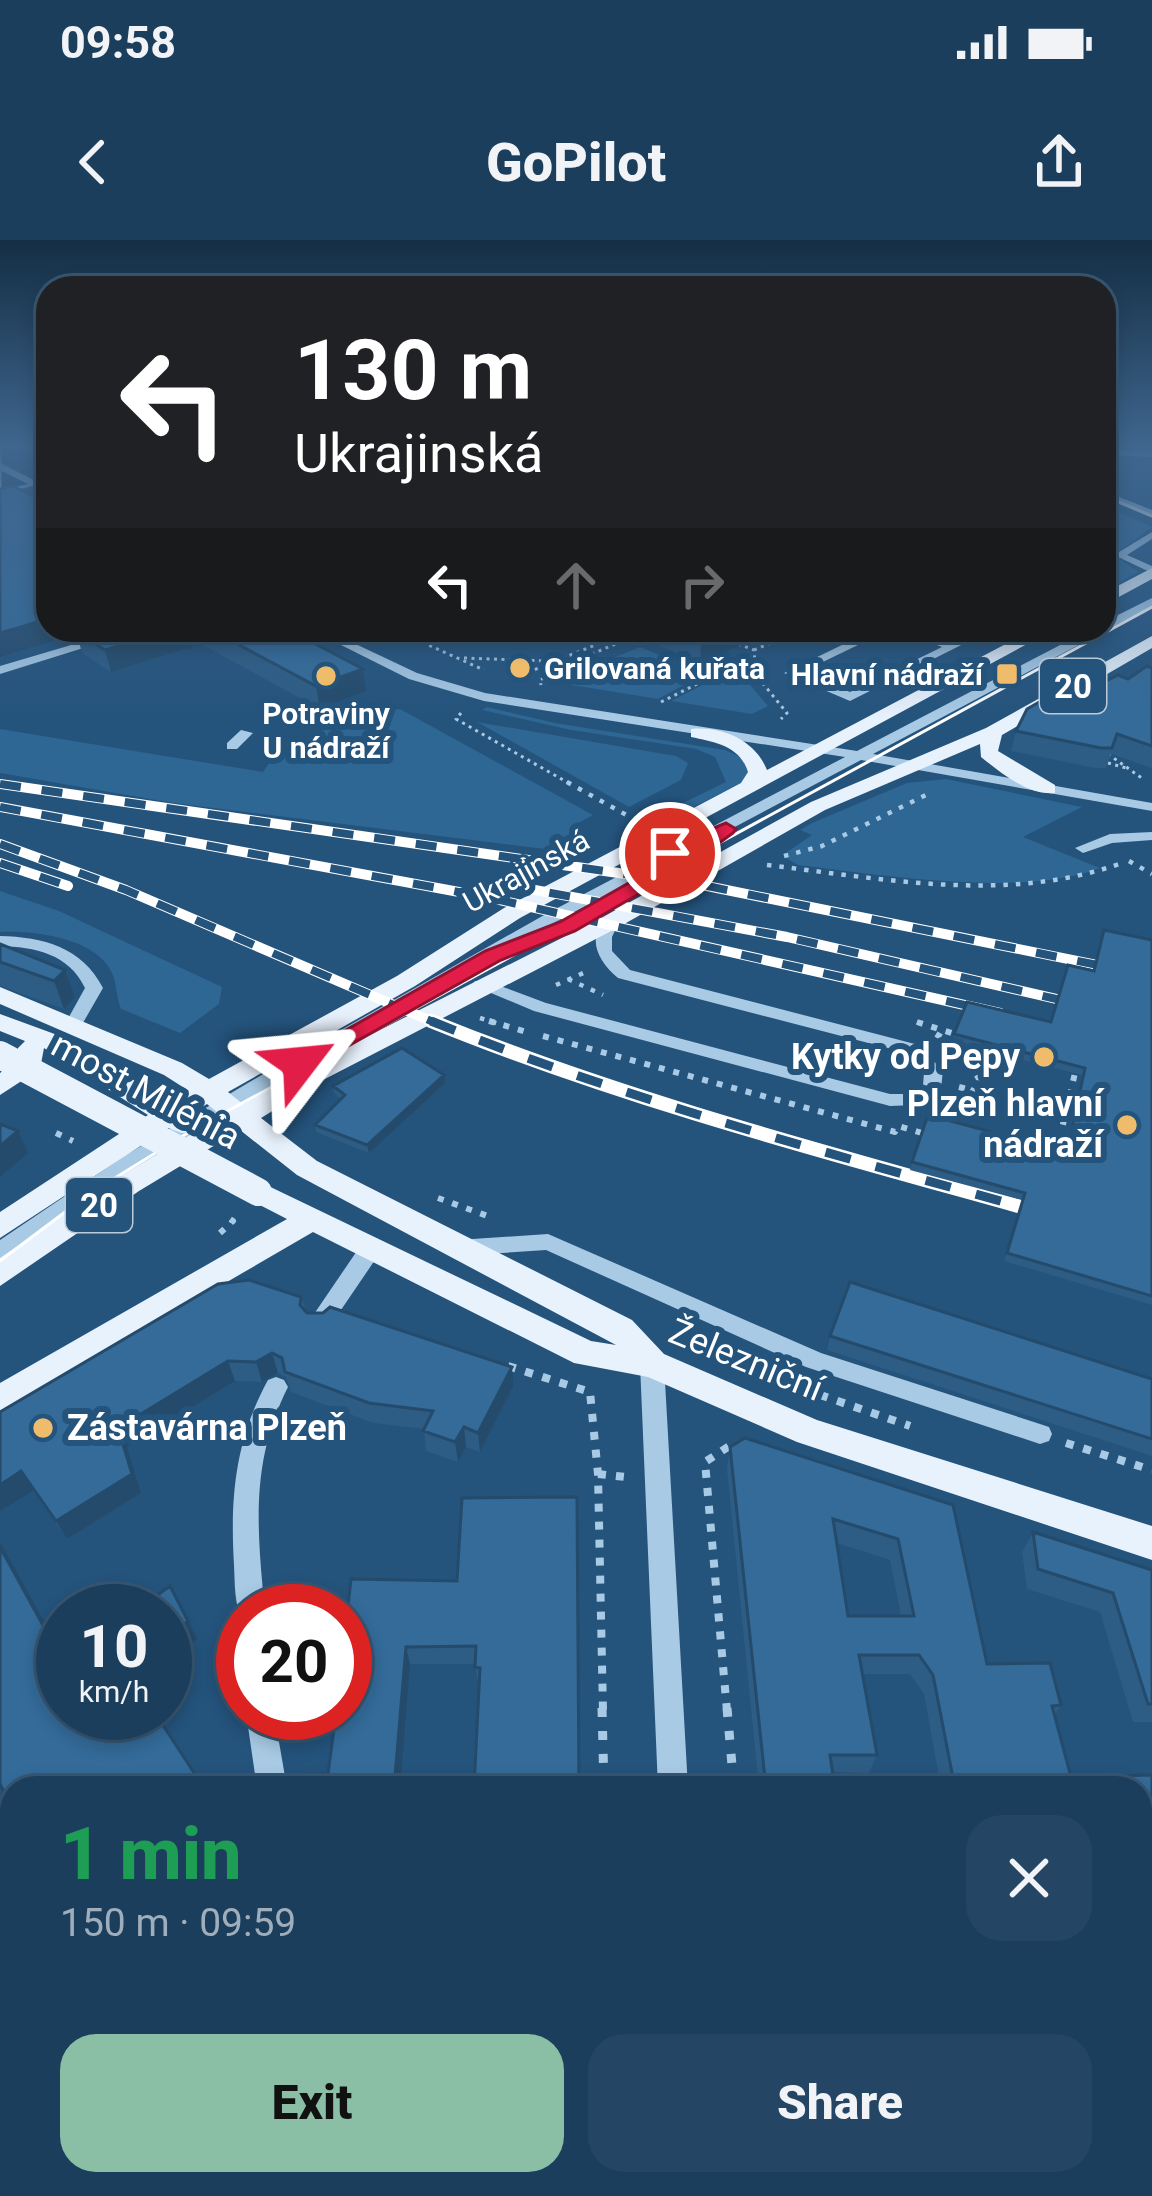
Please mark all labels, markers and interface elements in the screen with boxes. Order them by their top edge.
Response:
text: 09:58 [60,16,176,69]
icon: back [60,129,126,195]
icon: share [1026,129,1092,195]
text: GoPilot [486,131,666,194]
text: 130 m [294,321,532,420]
icon: left [96,324,252,480]
text: Ukrajinská [294,422,544,485]
icon: left [417,552,483,618]
icon: ahead [543,552,609,618]
icon: right [669,552,735,618]
place label: Grilovaná kuřata [544,651,765,686]
marker: Grilovaná kuřata [507,655,533,681]
place label: Hlavní nádraží [791,657,985,692]
road number: 20 [1040,659,1106,713]
marker: Hlavní nádraží [994,661,1020,687]
marker: Potraviny U nádraží [313,663,339,689]
place label: Potraviny U nádraží [262,696,391,765]
pin [619,802,721,904]
icon: arrive [637,820,703,886]
street label: Ukrajinská [457,822,595,920]
position arrow [237,1000,363,1126]
street label: most Milénia [44,1024,248,1158]
place label: Kytky od Pepy [791,1036,1021,1078]
marker: Kytky od Pepy [1031,1044,1057,1070]
place label: Plzeň hlavní nádraží [907,1083,1105,1166]
marker: Plzeň hlavní nádraží [1114,1112,1140,1138]
road number: 20 [66,1178,132,1232]
street label: Železniční [663,1309,830,1410]
place label: Zástavárna Plzeň [67,1407,347,1449]
marker: Zástavárna Plzeň [30,1415,56,1441]
speed limit sign: 20 [216,1584,372,1740]
text: 10 [80,1611,148,1682]
text: km/h [79,1674,149,1709]
text: 1 min [60,1812,242,1897]
button: close [966,1815,1092,1941]
text: 150 m · 09:59 [60,1900,296,1946]
button: Exit [60,2034,564,2172]
button: Share [588,2034,1092,2172]

